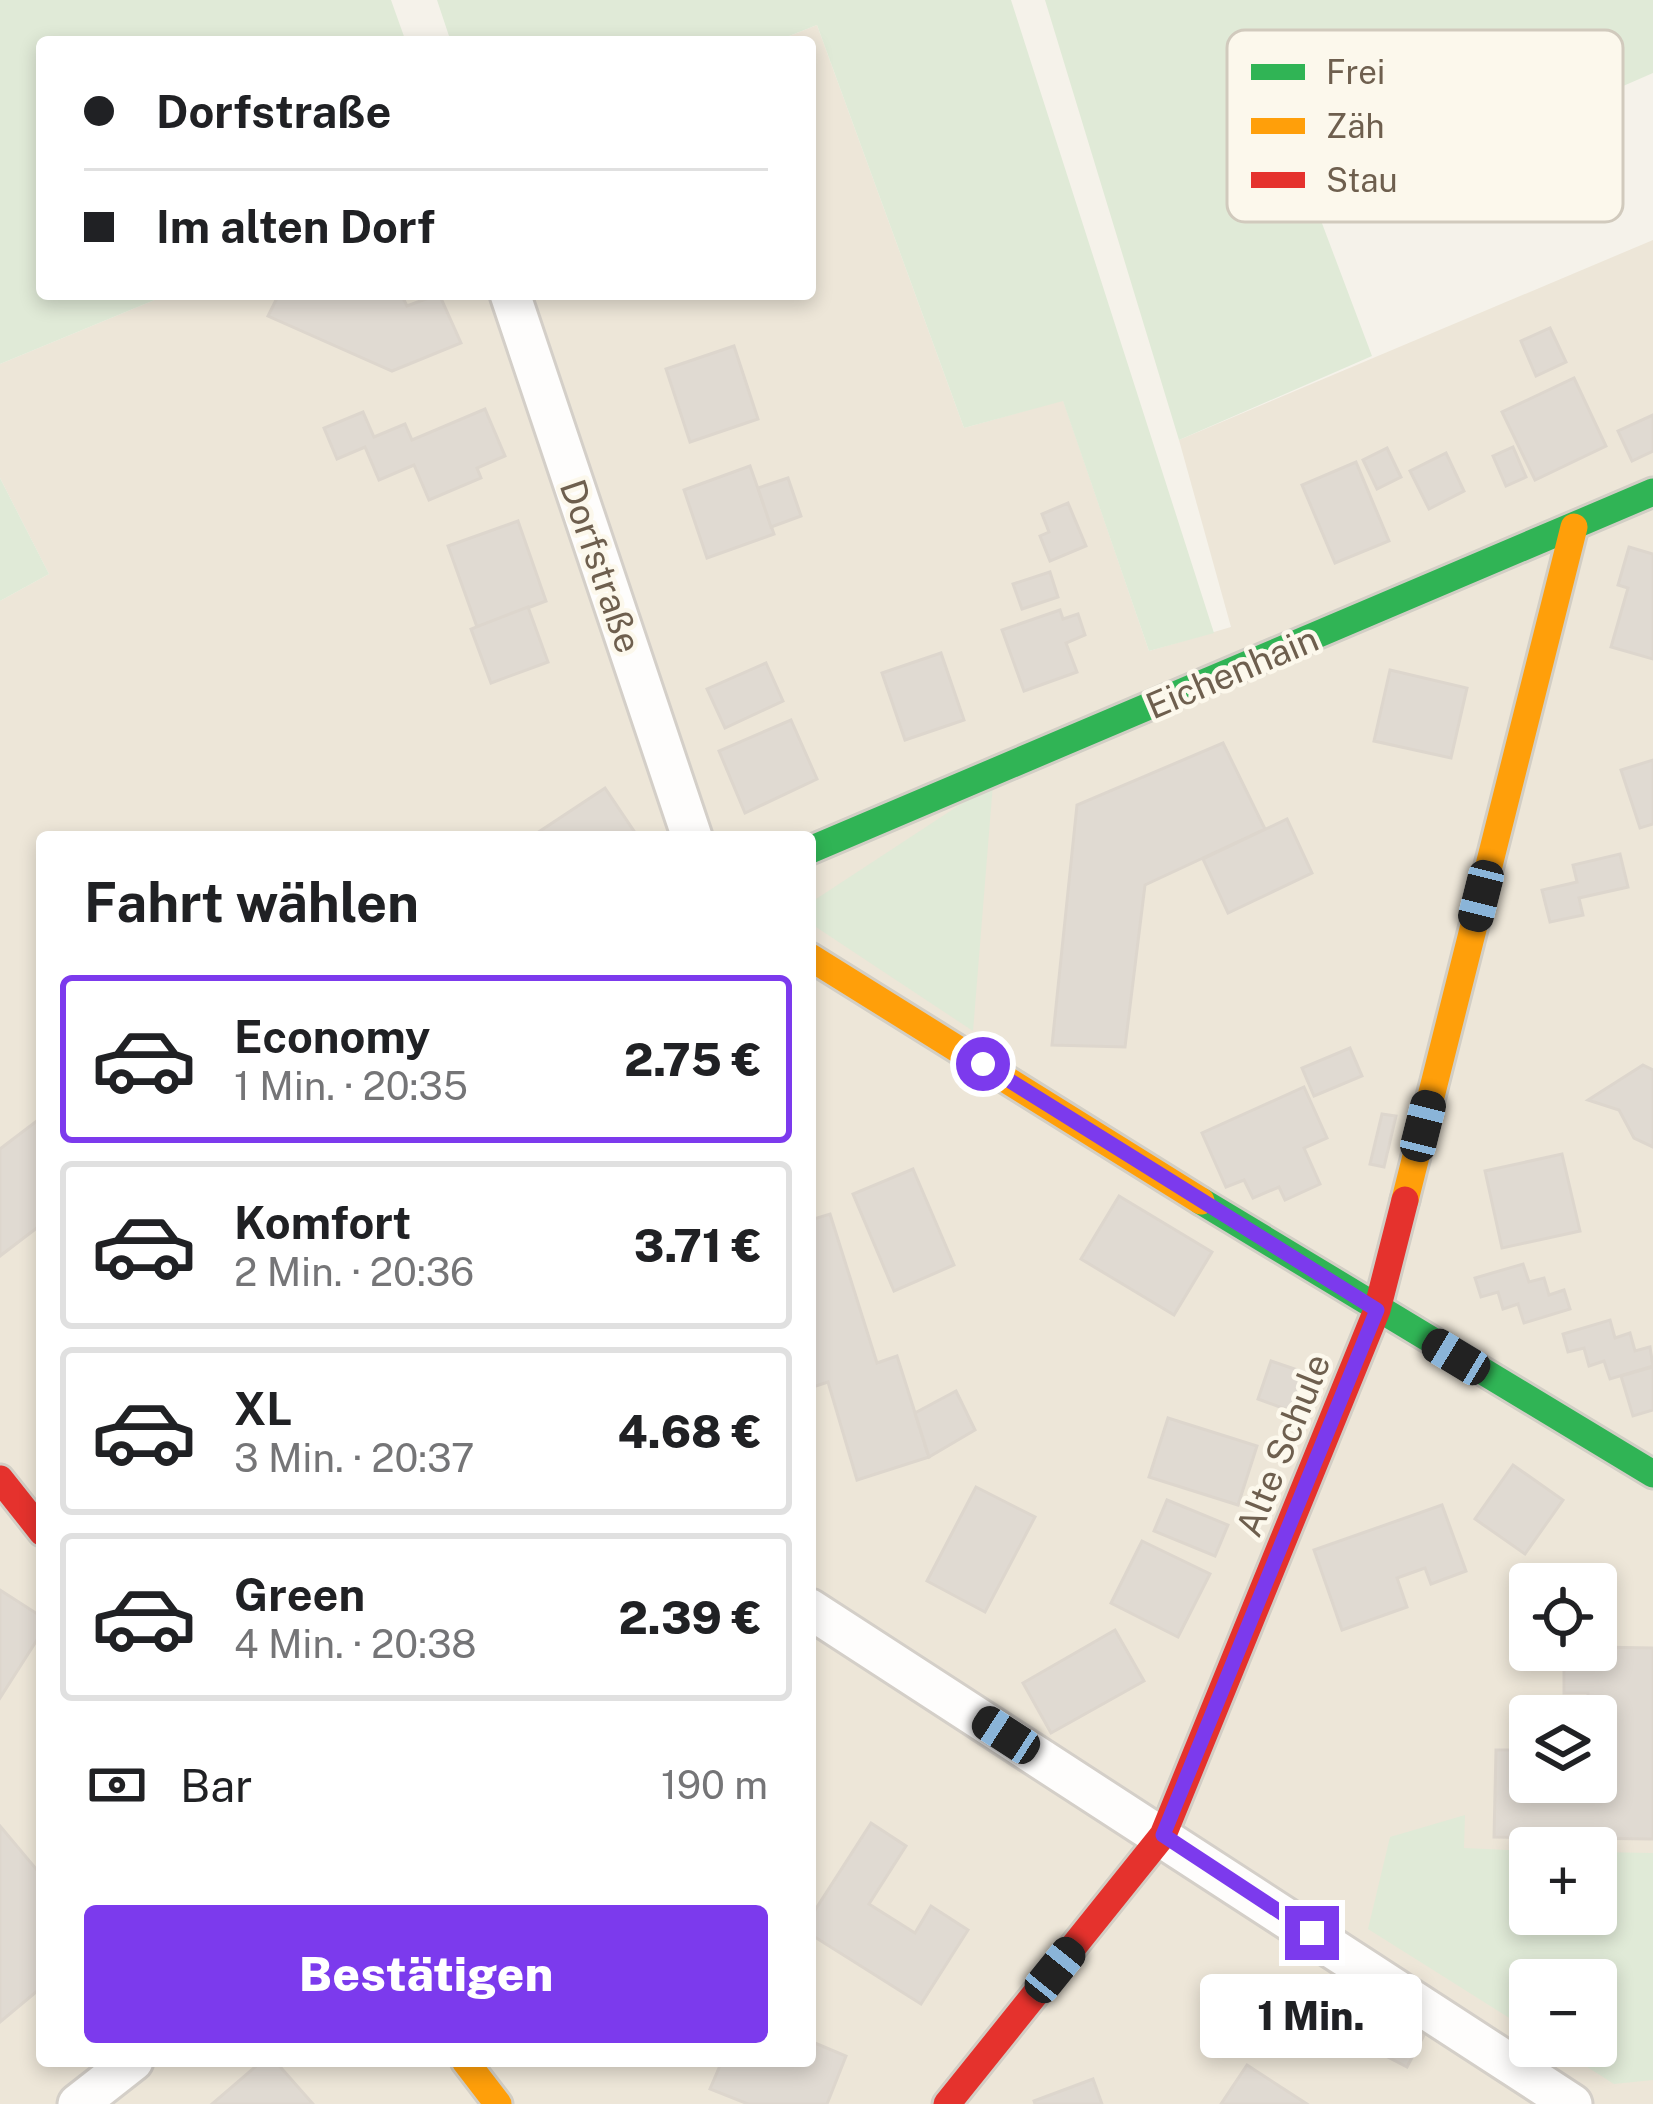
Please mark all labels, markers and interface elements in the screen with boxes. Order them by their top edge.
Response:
legend [1227,30,1623,222]
text: Frei [1326,53,1385,91]
text: Dorfstraße [156,85,391,138]
text: Zäh [1326,107,1384,145]
text: Stau [1326,161,1398,199]
text: Im alten Dorf [156,200,435,253]
street label: Dorfstraße [552,474,650,658]
street label: Eichenhain [1140,617,1324,727]
car [1455,857,1507,935]
text: Fahrt wählen [84,871,419,934]
icon: car [90,1005,198,1113]
text: Economy [234,1010,430,1063]
text: 2.75 € [624,1033,762,1086]
route start [956,1037,1010,1091]
text: 1 Min. · 20:35 [234,1063,468,1109]
car [1397,1087,1449,1165]
icon: car [90,1191,198,1299]
text: Komfort [234,1196,411,1249]
text: 3.71 € [634,1219,762,1272]
text: 2 Min. · 20:36 [234,1249,474,1295]
car [1416,1323,1496,1391]
street label: Alte Schule [1227,1348,1339,1542]
icon: car [90,1377,198,1485]
text: XL [234,1382,292,1435]
text: 4.68 € [618,1405,762,1458]
text: 3 Min. · 20:37 [234,1435,474,1481]
icon: car [90,1563,198,1671]
map controls [1509,1563,1617,2067]
button: locate [1509,1563,1617,1671]
text: Green [234,1568,365,1621]
text: 2.39 € [618,1591,762,1644]
text: 4 Min. · 20:38 [234,1621,477,1667]
button: layers [1509,1695,1617,1803]
car [966,1700,1046,1770]
icon: cash [84,1752,150,1818]
text: Bar [180,1759,253,1812]
text: 190 m [661,1762,768,1808]
button: + [1509,1827,1617,1935]
button: Bestätigen [84,1905,768,2043]
route end [1285,1906,1339,1960]
car [1018,1931,1092,2009]
button: − [1509,1959,1617,2067]
callout: 1 Min. [1201,1975,1423,2059]
text: 1 Min. [1257,1993,1365,2039]

